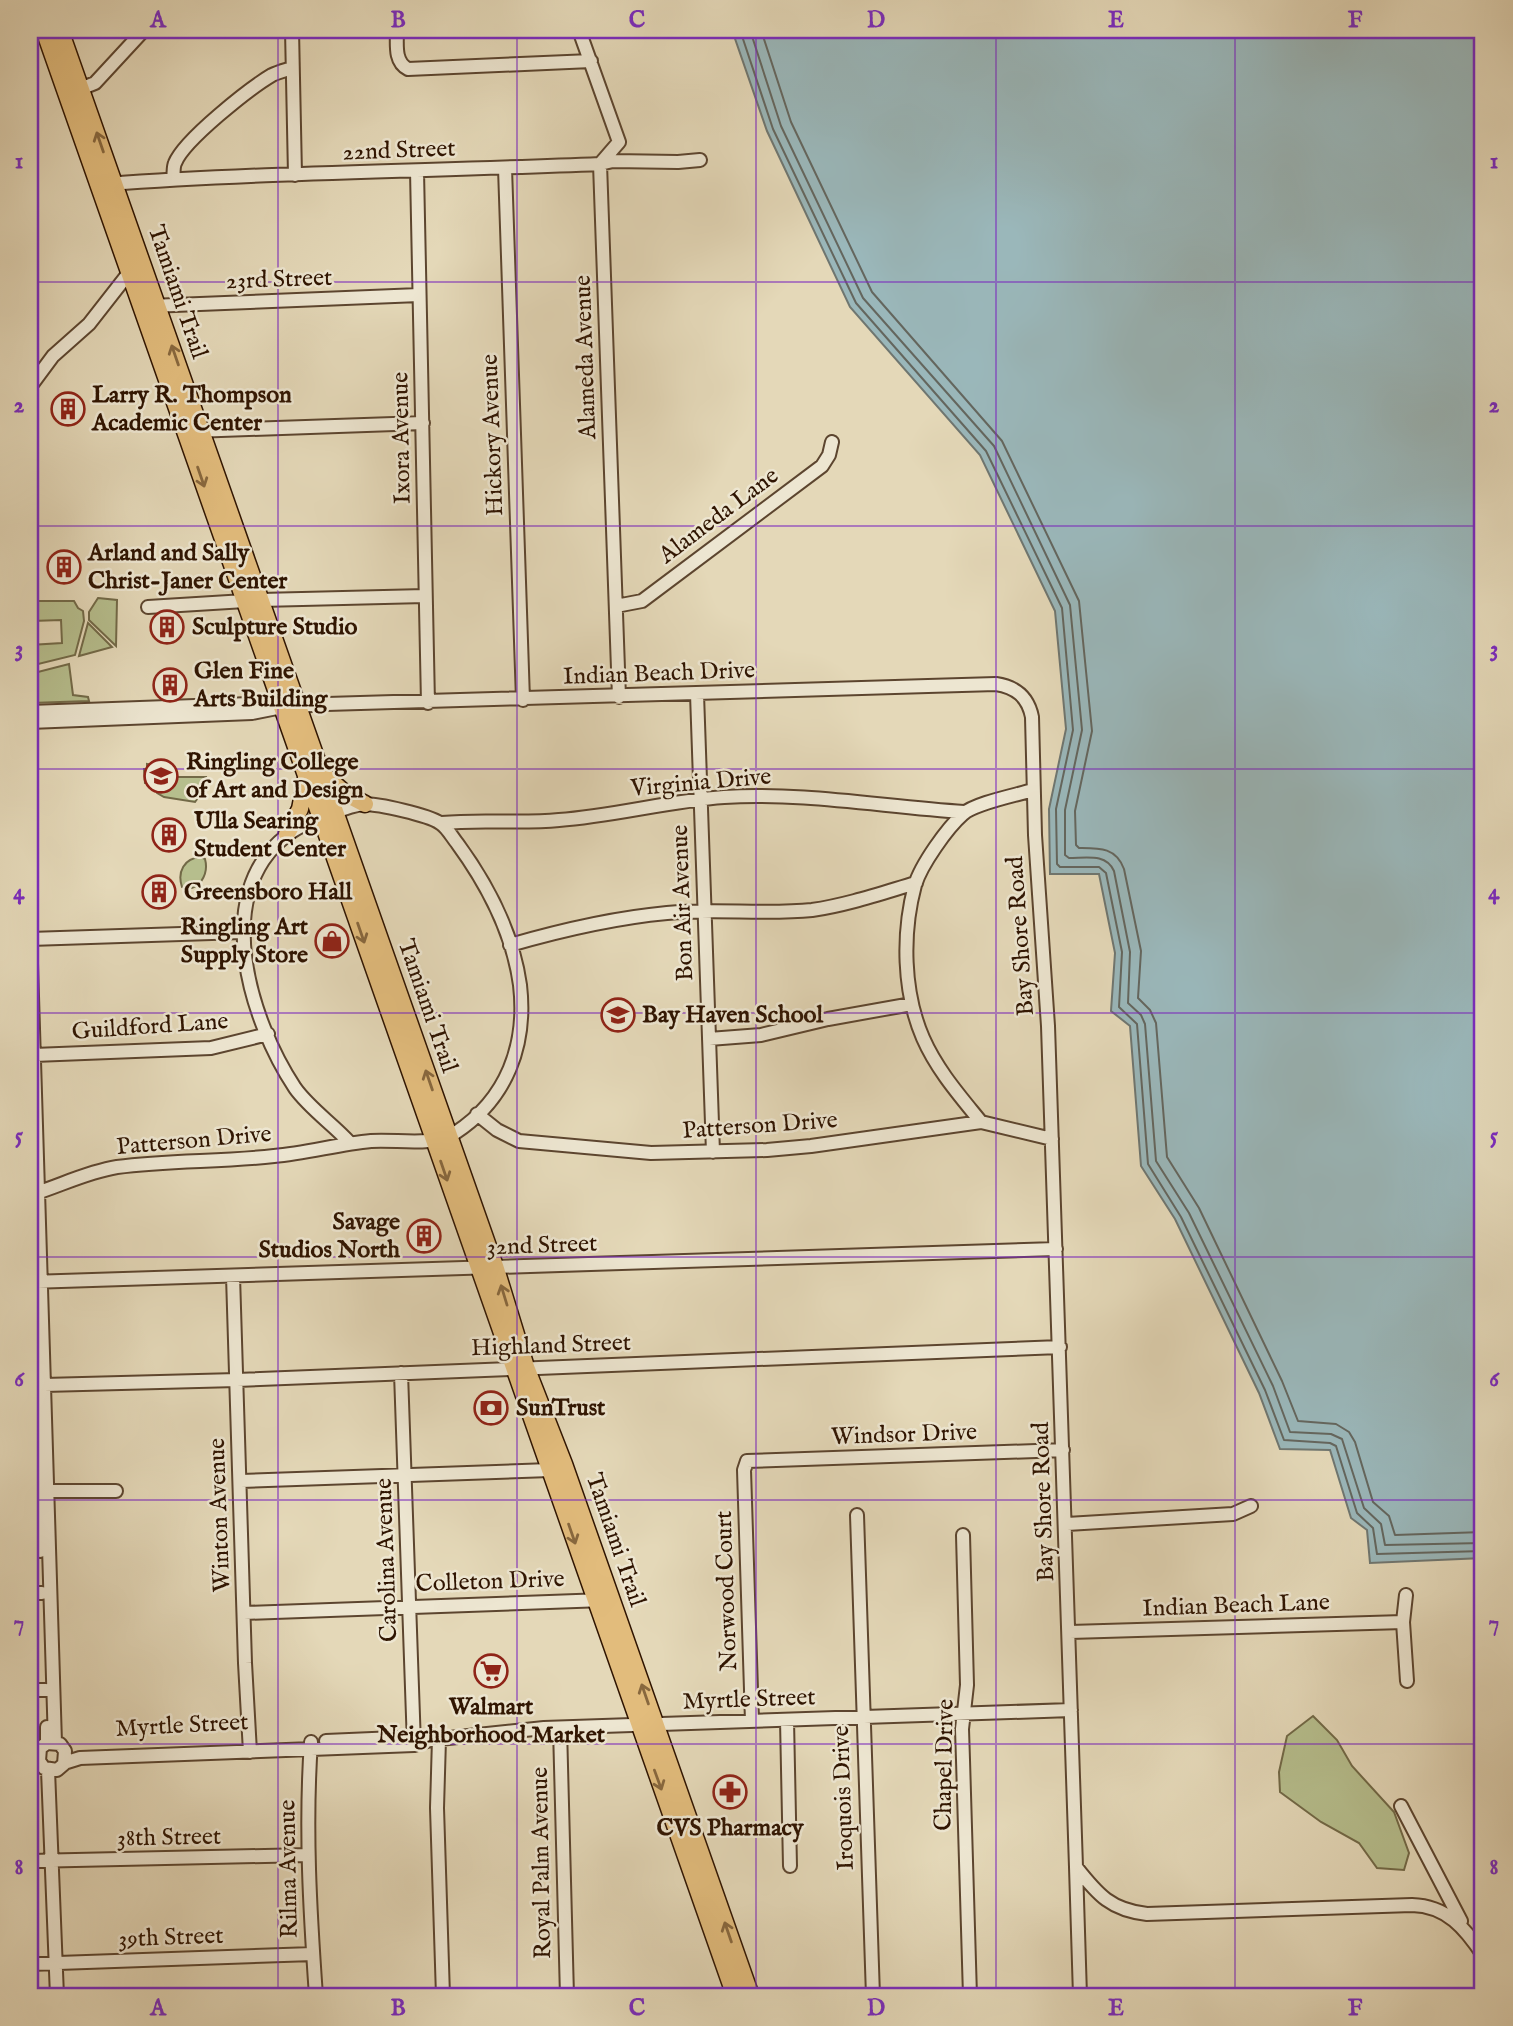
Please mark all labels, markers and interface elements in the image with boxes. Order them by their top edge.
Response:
text: A [149,6,167,35]
text: B [390,6,406,35]
text: C [629,6,646,35]
text: D [867,6,885,35]
text: E [1108,6,1124,35]
text: F [1348,6,1363,35]
one-way arrow [93,132,105,154]
street label: 22nd Street [342,134,456,168]
text: 1 [15,147,23,176]
text: 1 [1490,147,1498,176]
street label: Tamiami Trail [140,221,214,363]
street label: 23rd Street [225,263,333,297]
street label: Alameda Avenue [568,274,604,441]
one-way arrow [168,344,180,366]
street label: Hickory Avenue [475,354,511,516]
street label: Ixora Avenue [385,372,419,504]
place label: Larry R. Thompson Academic Center [91,380,292,439]
building icon: Larry R. Thompson Academic Center [49,390,87,428]
text: 2 [14,391,25,420]
text: 2 [1489,391,1500,420]
street label: Alameda Lane [652,461,785,572]
one-way arrow [196,465,208,487]
place label: Arland and Sally Christ-Janer Center [87,538,288,597]
building icon: Arland and Sally Christ-Janer Center [45,548,83,586]
building icon: Sculpture Studio [148,608,186,646]
place label: Sculpture Studio [192,612,357,643]
text: 3 [15,635,23,664]
text: 3 [1490,635,1498,664]
street label: Indian Beach Drive [562,655,756,693]
place label: Glen Fine Arts Building [193,656,328,715]
building icon: Glen Fine Arts Building [151,666,189,704]
place label: Ringling College of Art and Design [186,747,364,806]
school or university icon: Ringling College of Art and Design [142,757,180,795]
street label: Virginia Drive [628,761,773,805]
place label: Ulla Searing Student Center [193,806,346,865]
building icon: Ulla Searing Student Center [150,816,188,854]
street label: Bon Air Avenue [665,824,701,982]
street label: Bay Shore Road [1000,855,1042,1017]
building icon: Greensboro Hall [140,873,178,911]
place label: Greensboro Hall [184,877,352,908]
text: 4 [13,878,25,907]
text: 4 [1488,878,1500,907]
place label: Ringling Art Supply Store [180,912,309,971]
shop icon: Ringling Art Supply Store [313,922,351,960]
one-way arrow [356,922,368,944]
street label: Tamiami Trail [390,935,464,1077]
school or university icon: Bay Haven School [599,996,637,1034]
place label: Bay Haven School [642,1000,823,1031]
street label: Guildford Lane [71,1006,229,1048]
one-way arrow [422,1070,434,1092]
street label: Patterson Drive [681,1105,839,1147]
street label: Patterson Drive [115,1119,273,1163]
text: 5 [15,1122,24,1151]
text: 5 [1490,1122,1499,1151]
one-way arrow [439,1160,452,1182]
place label: Savage Studios North [259,1207,400,1266]
building icon: Savage Studios North [405,1217,443,1255]
street label: 32nd Street [486,1229,598,1263]
one-way arrow [496,1284,509,1306]
street label: Highland Street [470,1328,632,1364]
text: 6 [14,1365,25,1394]
text: 6 [1489,1365,1500,1394]
bank icon: SunTrust [472,1389,510,1427]
place label: SunTrust [516,1393,606,1424]
street label: Windsor Drive [830,1417,978,1453]
street label: Bay Shore Road [1026,1421,1062,1583]
street label: Winton Avenue [202,1437,238,1593]
street label: Tamiami Trail [578,1469,652,1611]
street label: Carolina Avenue [369,1478,405,1642]
street label: Norwood Court [709,1510,745,1672]
one-way arrow [567,1523,579,1545]
street label: Colleton Drive [415,1564,565,1600]
street label: Indian Beach Lane [1142,1587,1330,1625]
text: 7 [14,1609,24,1638]
text: 7 [1489,1609,1499,1638]
supermarket icon: Walmart Neighborhood Market [472,1652,510,1690]
street label: Myrtle Street [682,1682,816,1718]
one-way arrow [638,1684,650,1706]
place label: Walmart Neighborhood Market [376,1692,606,1751]
street label: Chapel Drive [928,1699,962,1831]
street label: Myrtle Street [115,1707,249,1745]
street label: Iroquois Drive [826,1725,862,1871]
street label: Royal Palm Avenue [525,1767,559,1959]
one-way arrow [652,1769,665,1791]
pharmacy icon: CVS Pharmacy [711,1773,749,1811]
street label: Rilma Avenue [272,1799,306,1939]
place label: CVS Pharmacy [656,1813,805,1844]
street label: 38th Street [117,1822,221,1854]
text: 8 [14,1853,24,1882]
text: 8 [1489,1853,1499,1882]
street label: 39th Street [118,1921,224,1955]
one-way arrow [721,1921,733,1943]
text: A [149,1994,167,2023]
text: B [390,1994,406,2023]
text: C [629,1994,646,2023]
text: D [867,1994,885,2023]
text: E [1108,1994,1124,2023]
text: F [1348,1994,1363,2023]

